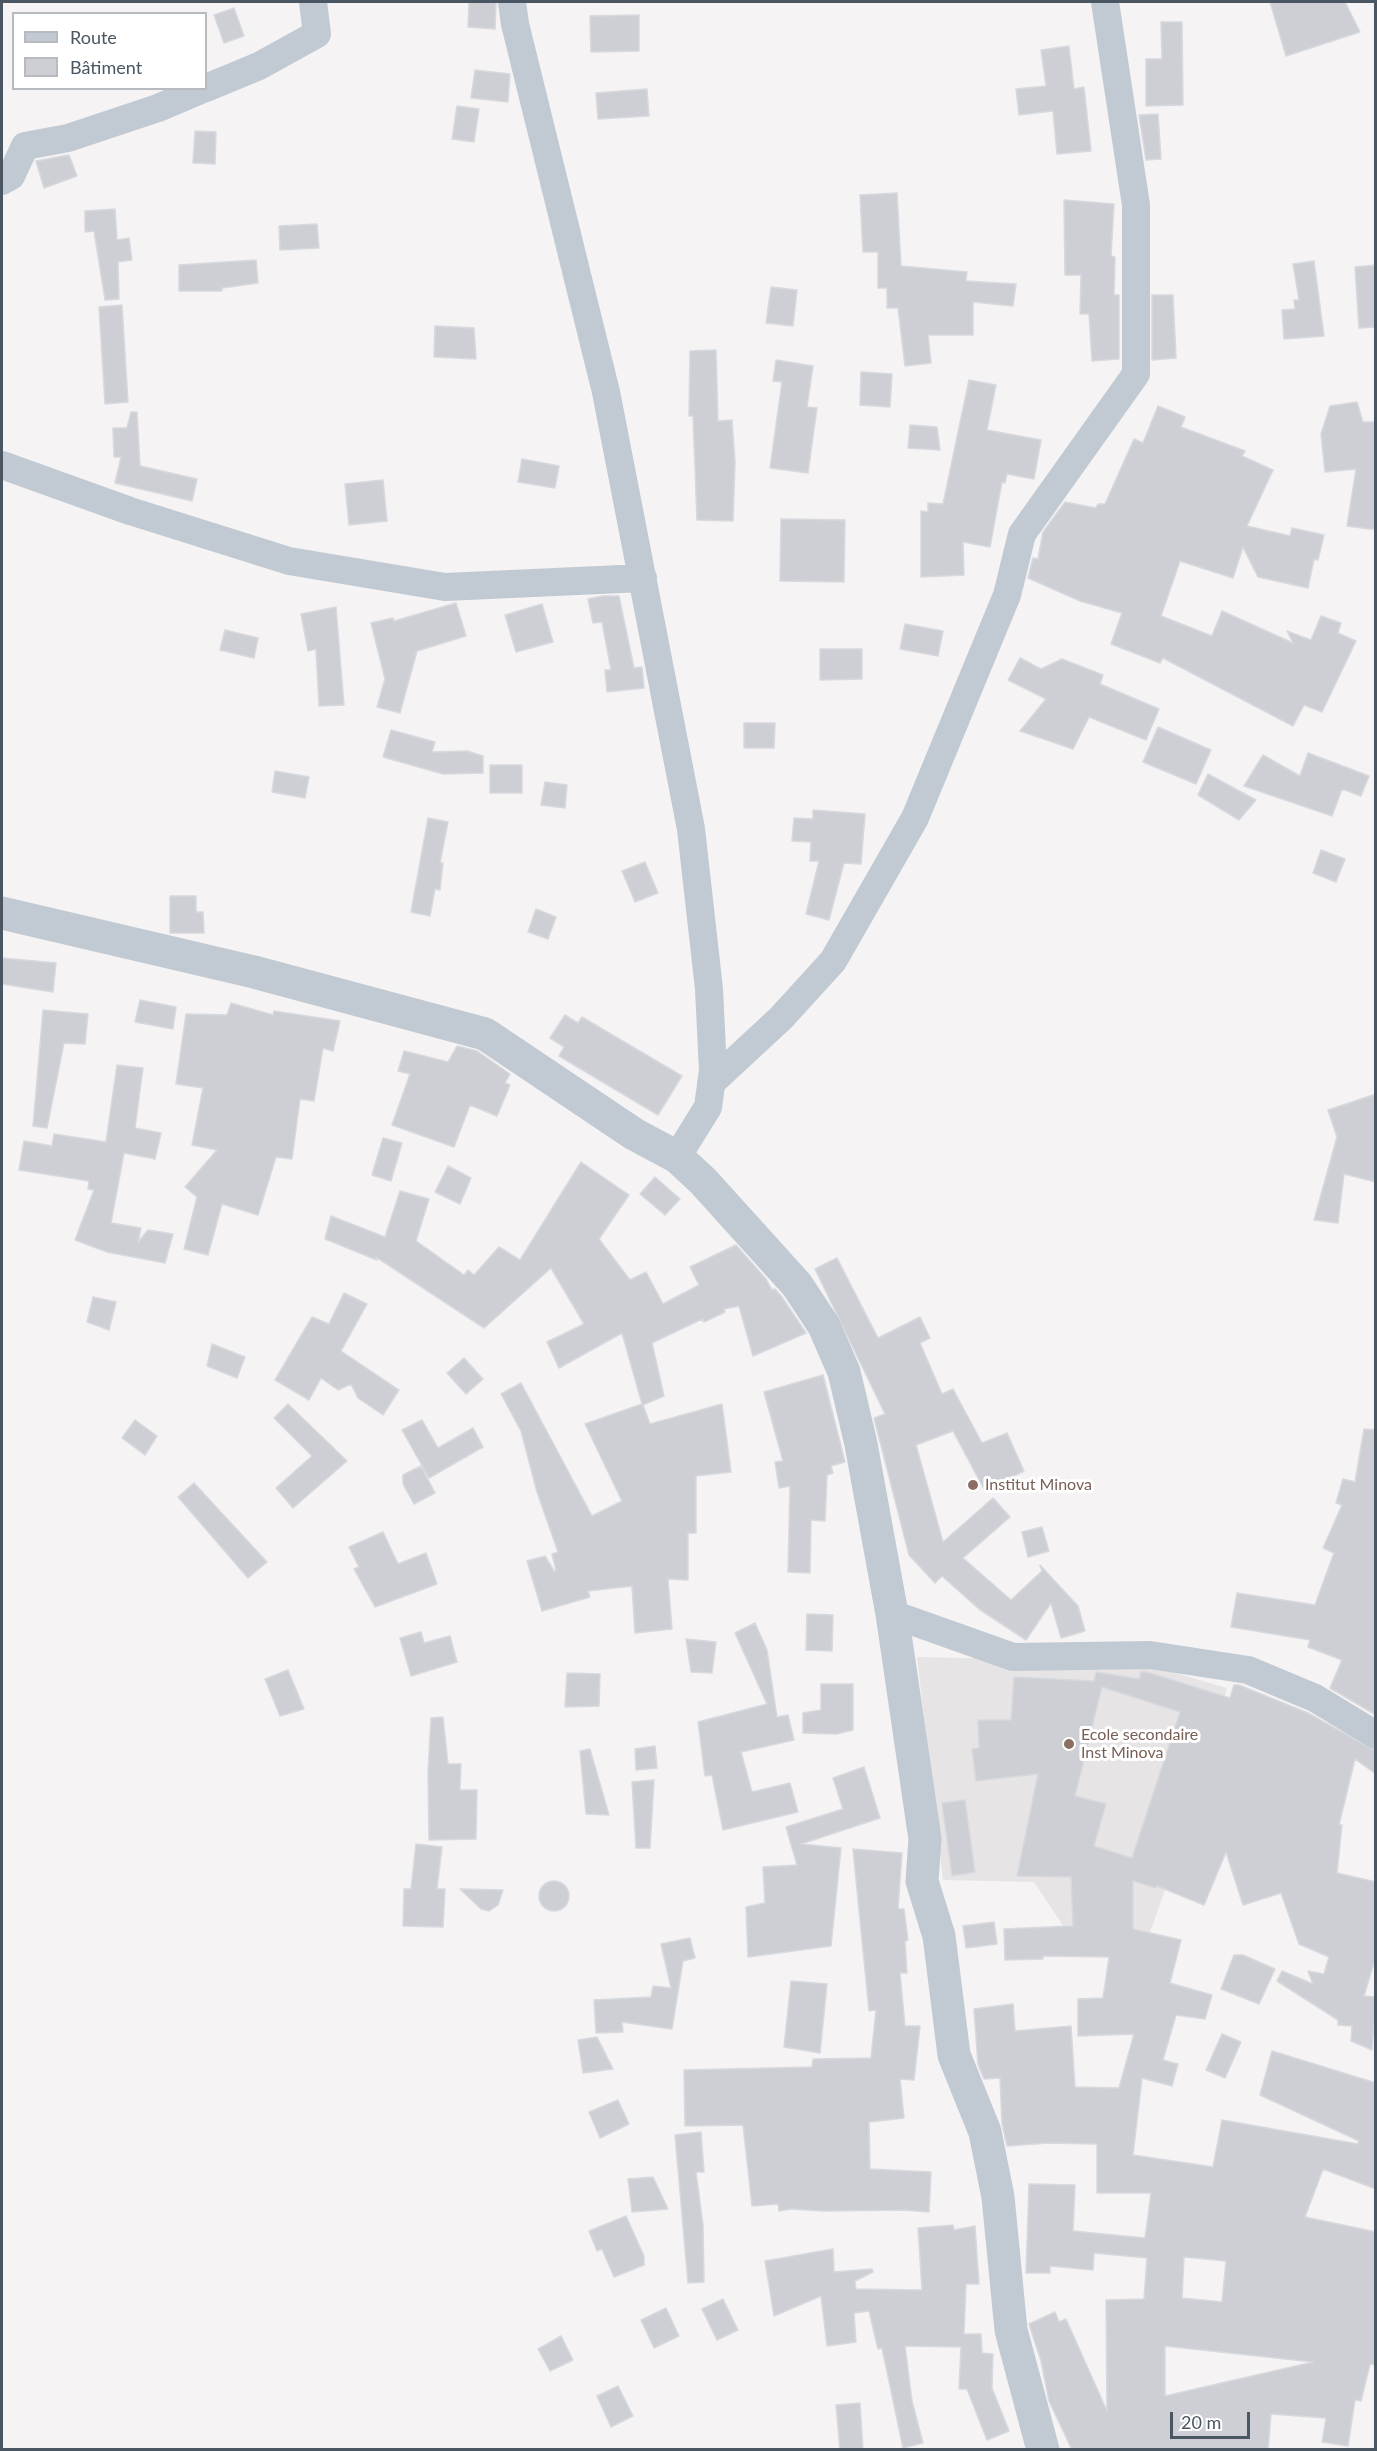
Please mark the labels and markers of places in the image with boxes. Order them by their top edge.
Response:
place label: Institut Minova [985,1475,1092,1495]
marker: Institut Minova [966,1478,980,1492]
place label: Ecole secondaire Inst Minova [1081,1725,1198,1763]
marker: Ecole secondaire Inst Minova [1062,1737,1076,1751]

